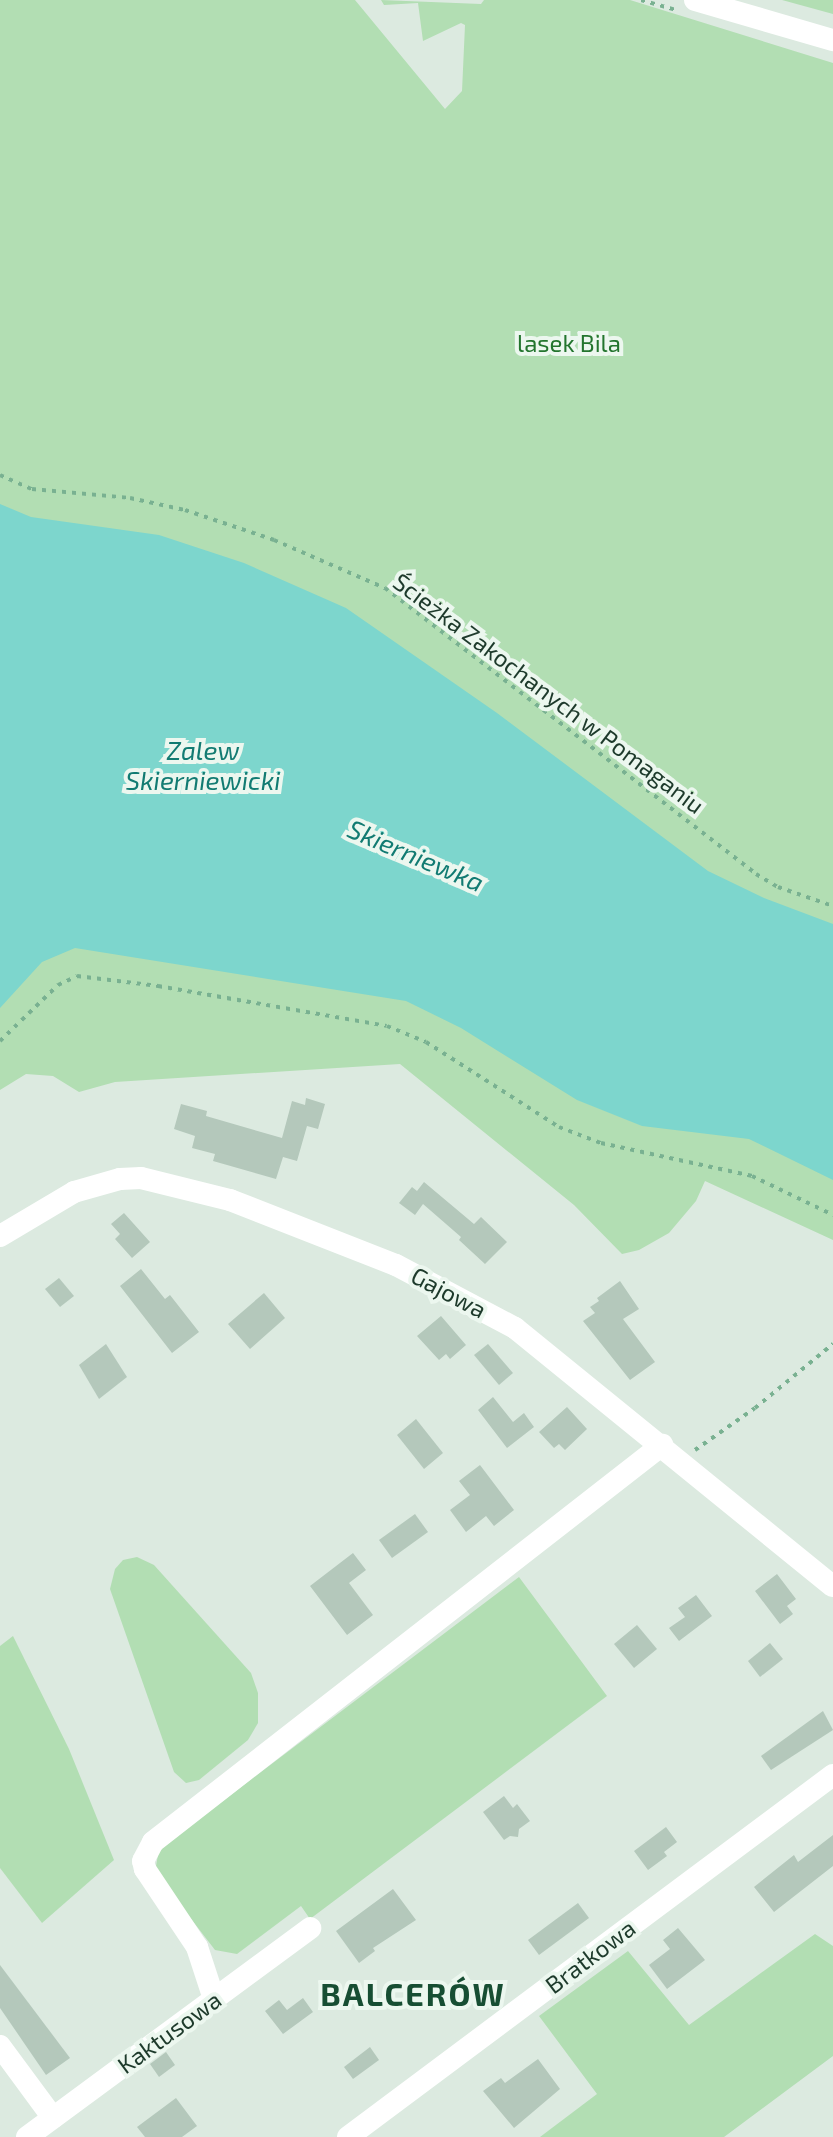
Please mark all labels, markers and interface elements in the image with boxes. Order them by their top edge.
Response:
park label: lasek Bila [517,329,621,357]
street label: Ścieżka Zakochanych w Pomaganiu [388,566,710,820]
water label: Zalew Skierniewicki [125,734,281,796]
water label: Skierniewka [343,812,489,898]
street label: Gajowa [407,1260,491,1324]
street label: Bratkowa [539,1913,641,1999]
district label: BALCERÓW [320,1974,506,2012]
street label: Kaktusowa [112,1985,226,2079]

